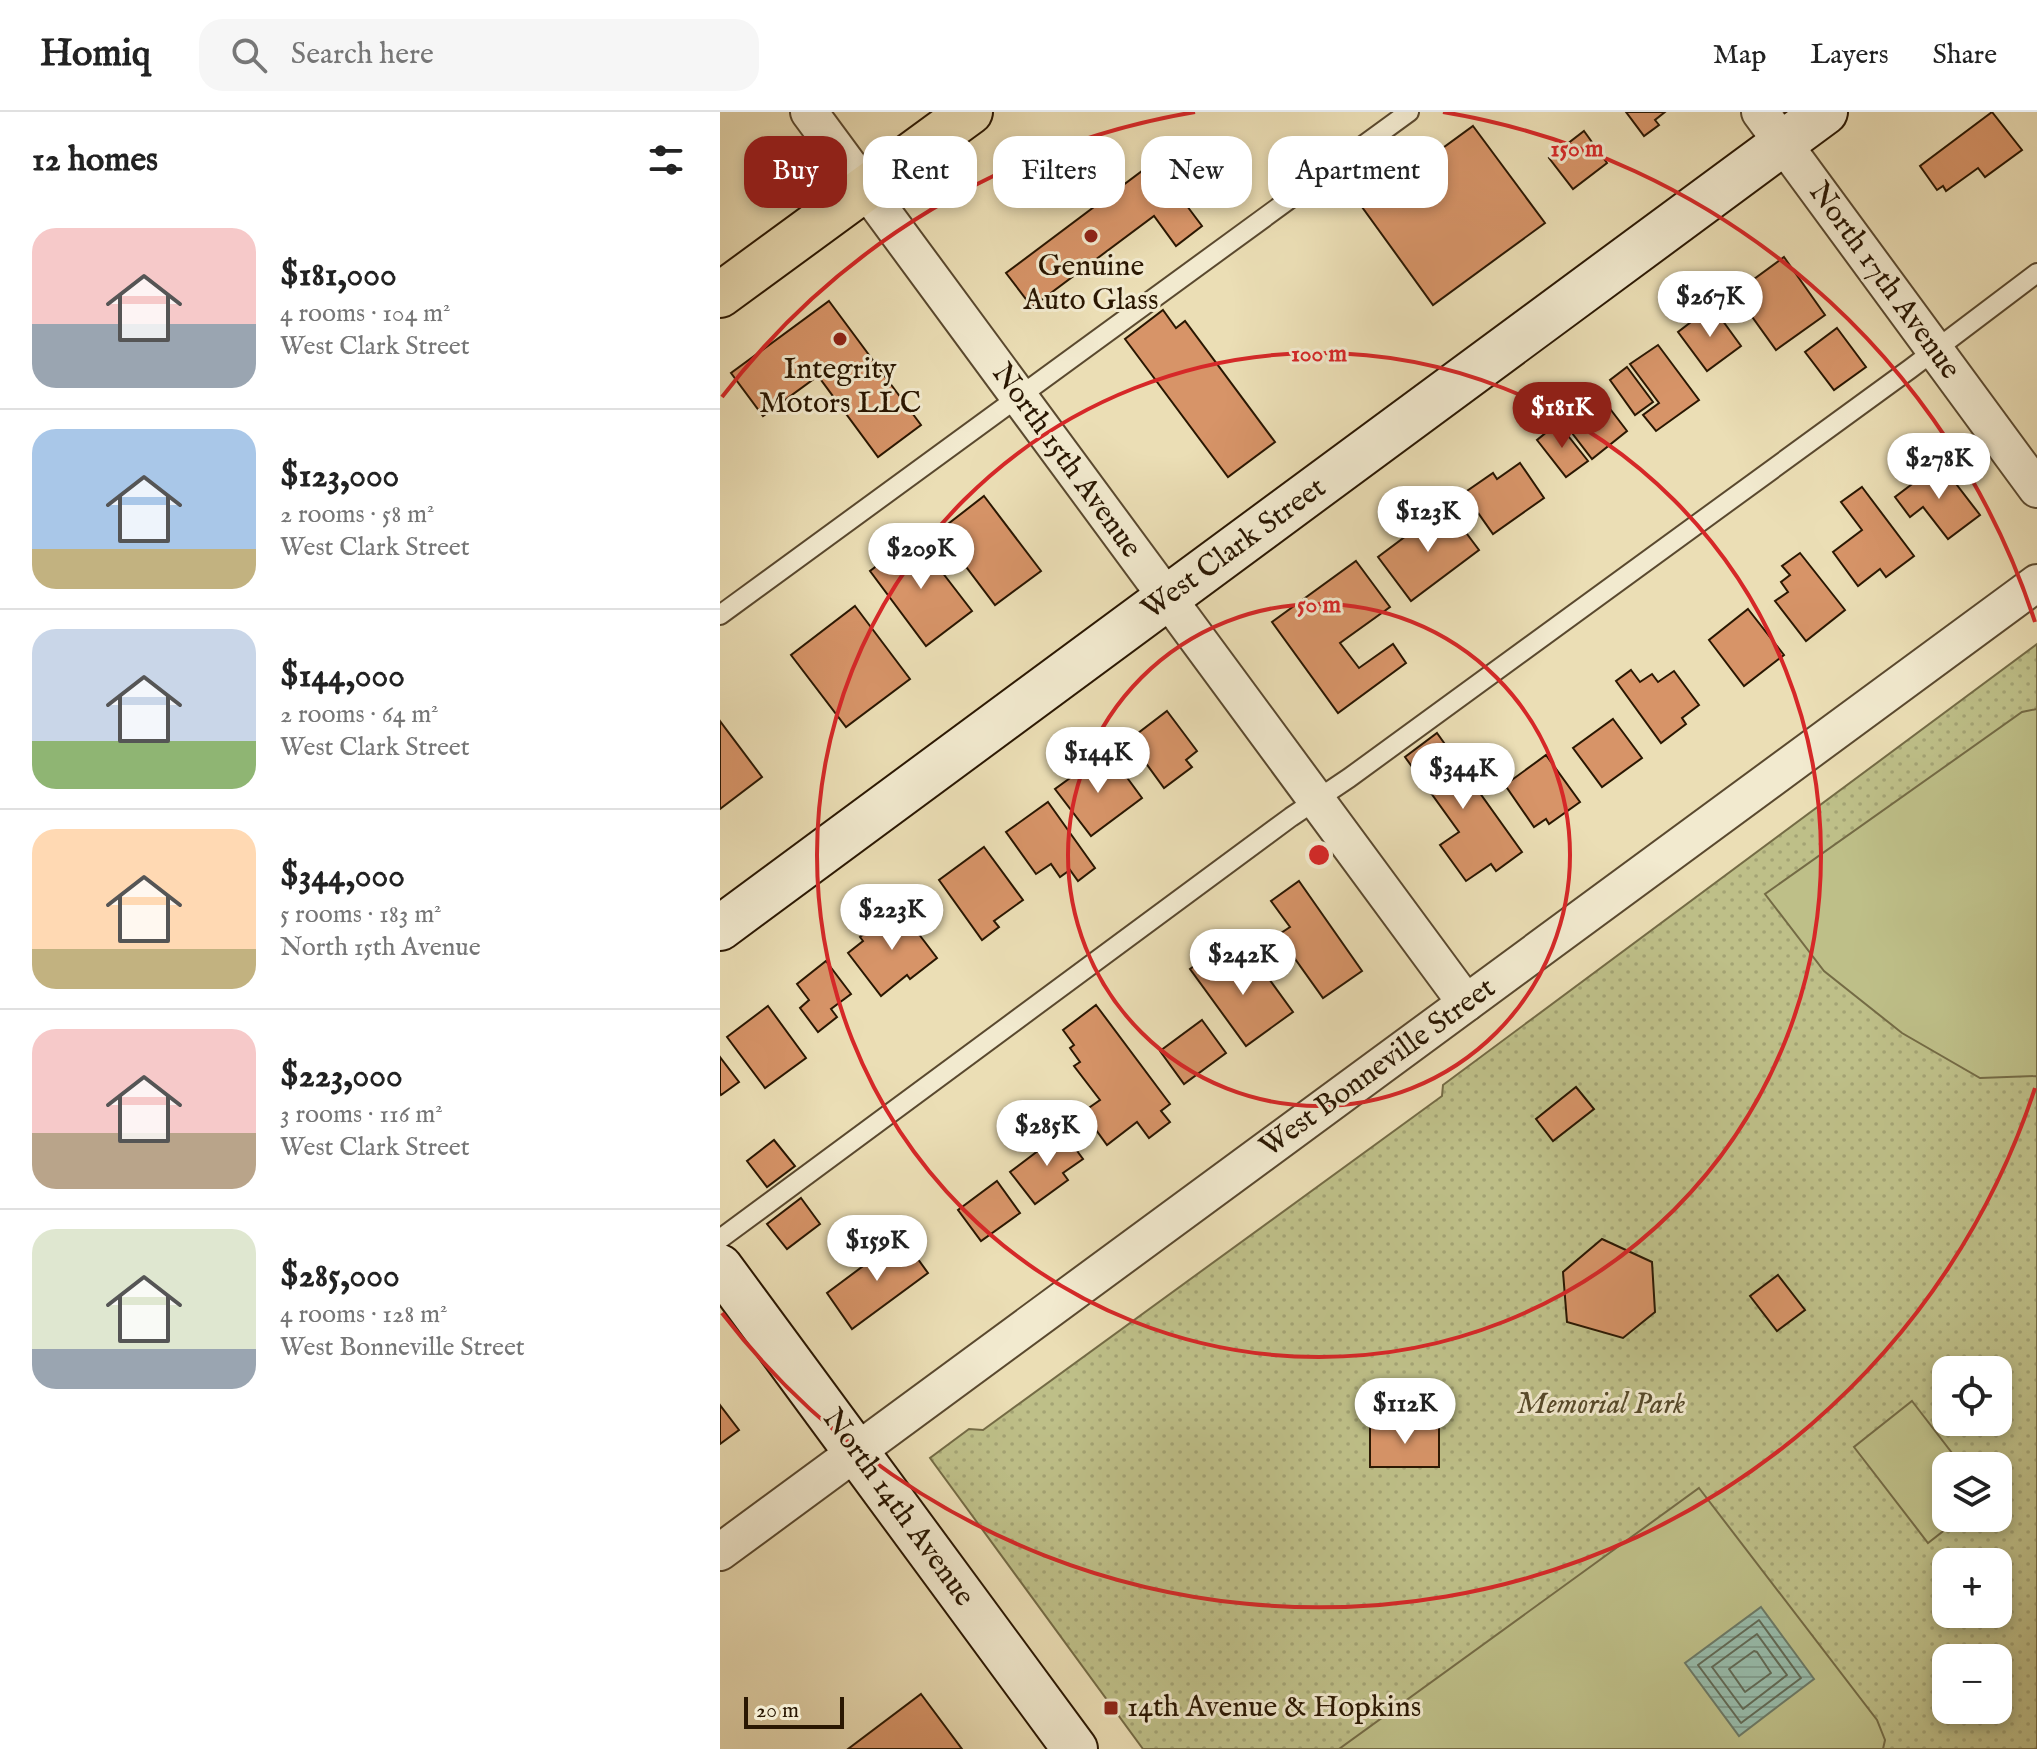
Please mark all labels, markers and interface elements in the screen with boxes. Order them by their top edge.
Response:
search box [199,19,759,91]
text: Homiq [40,31,151,79]
icon: search [227,33,271,77]
text: Search here [291,36,434,74]
text: Map [1713,38,1766,73]
text: Layers [1810,38,1889,73]
text: Share [1933,38,1997,73]
text: 150 m [1550,134,1604,165]
chip: Buy [744,136,847,208]
chip: Rent [863,136,977,208]
chip: Filters [993,136,1125,208]
chip: New [1141,136,1252,208]
chip: Apartment [1268,136,1448,208]
icon: filters [644,138,688,182]
text: 12 homes [32,139,158,182]
street label: North 17th Avenue [1800,175,1968,387]
marker: Genuine Auto Glass [1082,227,1100,245]
place label: Genuine Auto Glass [1023,248,1158,320]
text: $181,000 [280,254,397,297]
icon: home [96,260,192,356]
pin: $267K [1654,271,1766,339]
text: $267K [1676,280,1744,313]
text: 4 rooms · 104 m² [280,297,450,330]
text: West Clark Street [280,330,470,363]
marker: Integrity Motors LLC [831,330,849,348]
text: 100 m [1291,339,1348,370]
place label: Integrity Motors LLC [759,351,921,423]
street label: North 15th Avenue [983,356,1149,566]
pin: $181K [1506,382,1618,450]
text: $181K [1531,391,1593,424]
pin: $278K [1883,433,1995,501]
text: $278K [1905,442,1973,475]
text: $123,000 [280,455,399,498]
icon: home [96,461,192,557]
street label: West Clark Street [1134,469,1334,629]
pin: $123K [1372,486,1484,554]
text: $123K [1396,495,1460,528]
text: 2 rooms · 58 m² [280,498,434,531]
pin: $209K [865,523,977,591]
text: West Clark Street [280,531,470,564]
text: $209K [886,532,956,565]
text: 50 m [1297,590,1342,621]
text: $144,000 [280,655,405,698]
icon: home [96,661,192,757]
text: 2 rooms · 64 m² [280,698,439,731]
pin: $144K [1042,727,1154,795]
text: West Clark Street [280,731,470,764]
text: $144K [1064,736,1132,769]
pin: $344K [1407,743,1519,811]
text: $344K [1429,752,1497,785]
centre of rings [1305,841,1333,869]
text: $344,000 [280,855,405,898]
icon: home [96,861,192,957]
pin: $223K [836,884,948,952]
text: $223K [858,893,926,926]
text: 5 rooms · 183 m² [280,898,442,931]
pin: $242K [1187,929,1299,997]
text: North 15th Avenue [280,931,481,964]
text: $242K [1208,938,1278,971]
street label: West Bonneville Street [1253,970,1503,1166]
text: $223,000 [280,1055,403,1098]
icon: home [96,1061,192,1157]
text: 3 rooms · 116 m² [280,1098,443,1131]
pin: $285K [991,1100,1103,1168]
text: $285K [1014,1109,1080,1142]
text: West Clark Street [280,1131,470,1164]
pin: $159K [821,1215,933,1283]
text: $159K [845,1224,909,1257]
text: $285,000 [280,1255,400,1298]
icon: home [96,1261,192,1357]
text: 4 rooms · 128 m² [280,1298,447,1331]
text: West Bonneville Street [280,1331,525,1364]
map controls [1932,1356,2012,1724]
button: locate [1932,1356,2012,1436]
pin: $112K [1349,1378,1461,1446]
park label: Memorial Park [1517,1386,1685,1424]
text: $112K [1373,1387,1437,1420]
street label: North 14th Avenue [813,1402,983,1614]
button: layers [1932,1452,2012,1532]
button: + [1932,1548,2012,1628]
button: − [1932,1644,2012,1724]
place label: 14th Avenue & Hopkins [1127,1689,1421,1727]
scale bar [744,1693,844,1729]
text: 20 m [756,1697,799,1725]
marker: 14th Avenue & Hopkins [1102,1699,1120,1717]

